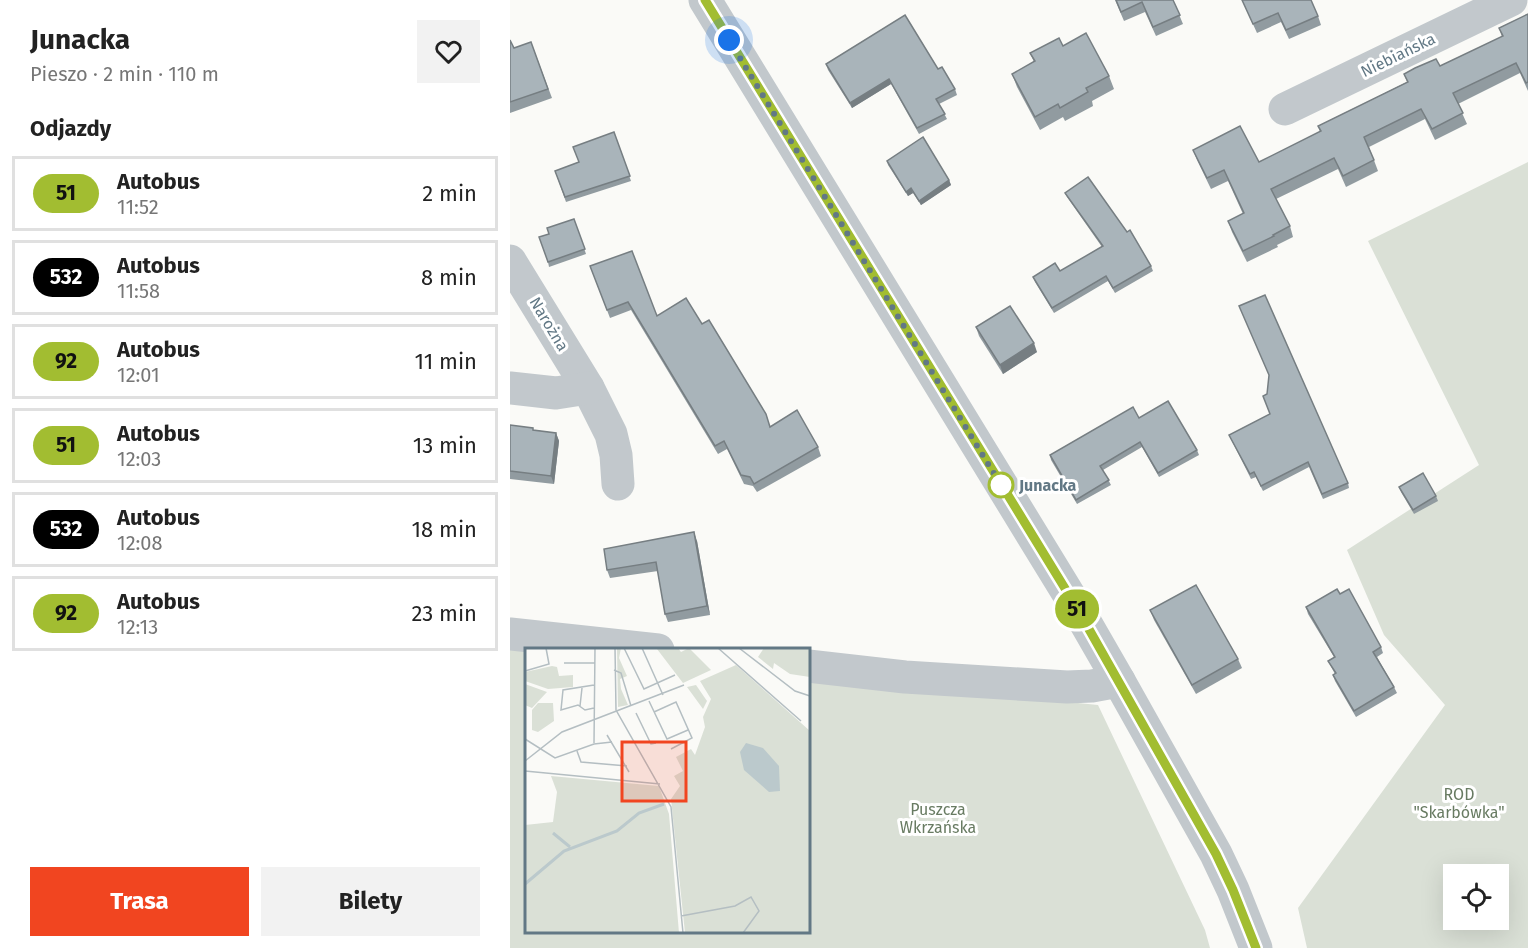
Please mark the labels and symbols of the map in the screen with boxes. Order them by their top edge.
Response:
your location [714,25,744,55]
street label: Niebiańska [1358,29,1438,81]
street label: Narożna [525,294,573,354]
marker: Junacka [988,472,1014,498]
place label: Junacka [1018,476,1076,495]
line badge: 51 [1050,590,1104,628]
inset map [525,648,810,933]
park label: ROD "Skarbówka" [1413,785,1505,822]
park label: Puszcza Wkrzańska [900,800,976,837]

